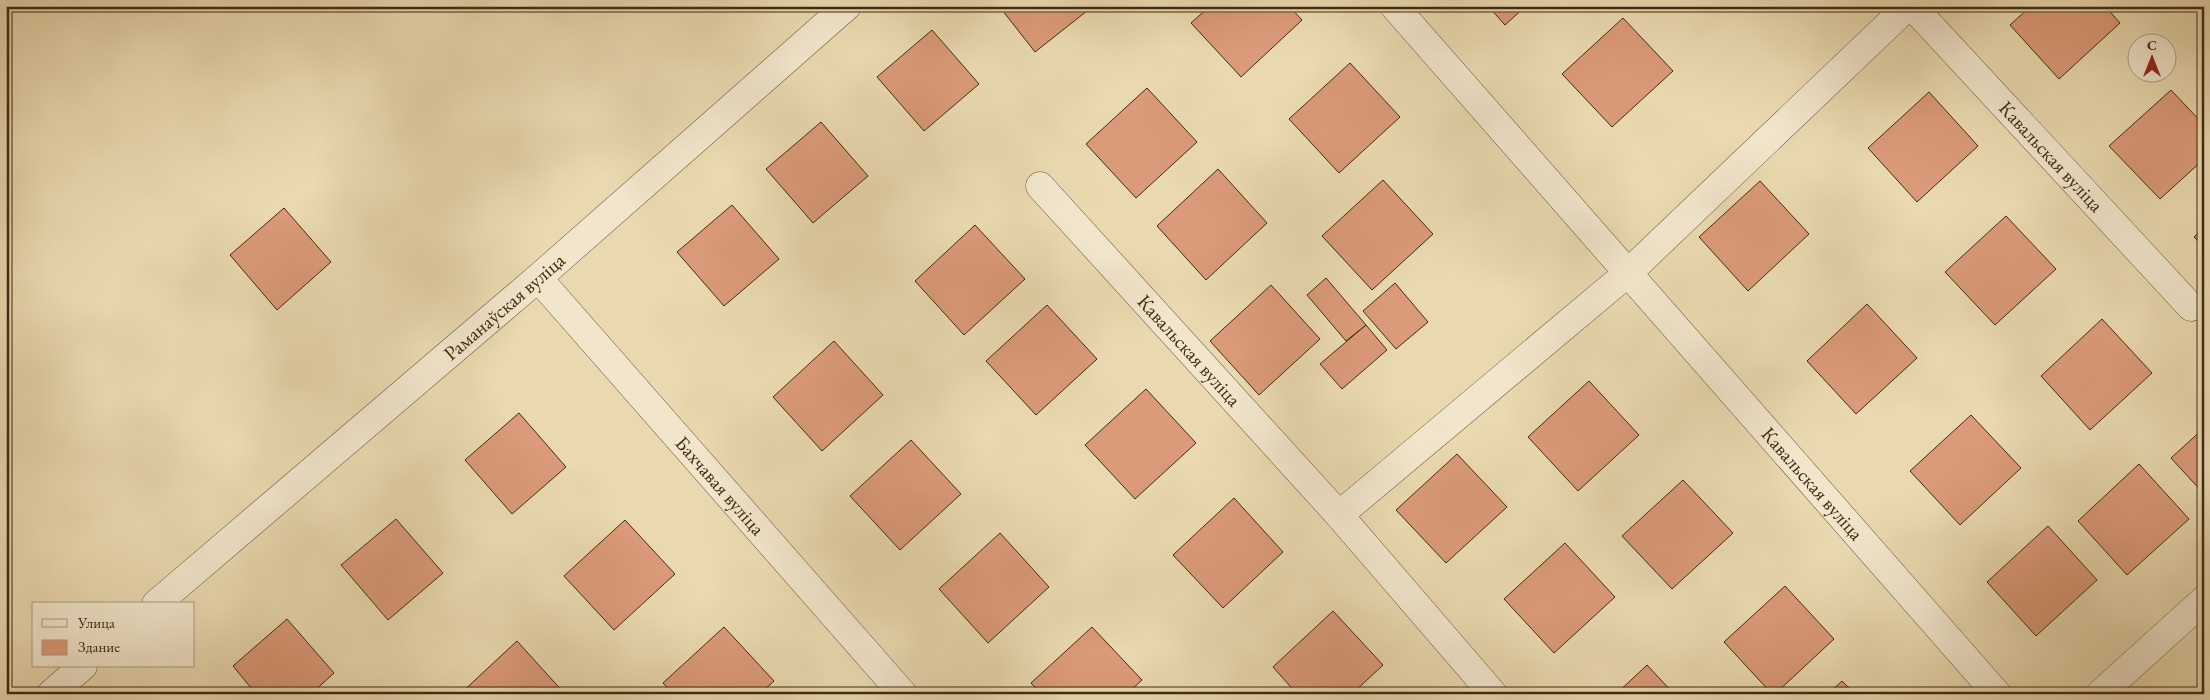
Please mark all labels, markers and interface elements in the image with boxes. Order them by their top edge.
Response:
north arrow [2128,32,2178,82]
text: С [2147,36,2157,54]
street label: Кавальская вуліца [1993,95,2109,218]
street label: Раманаўская вуліца [438,247,571,366]
street label: Кавальская вуліца [1132,289,1247,412]
street label: Кавальская вуліца [1756,421,1869,546]
street label: Бахчавая вуліца [669,430,771,541]
legend [32,602,195,668]
text: Улица [77,613,115,632]
text: Здание [78,637,120,656]

